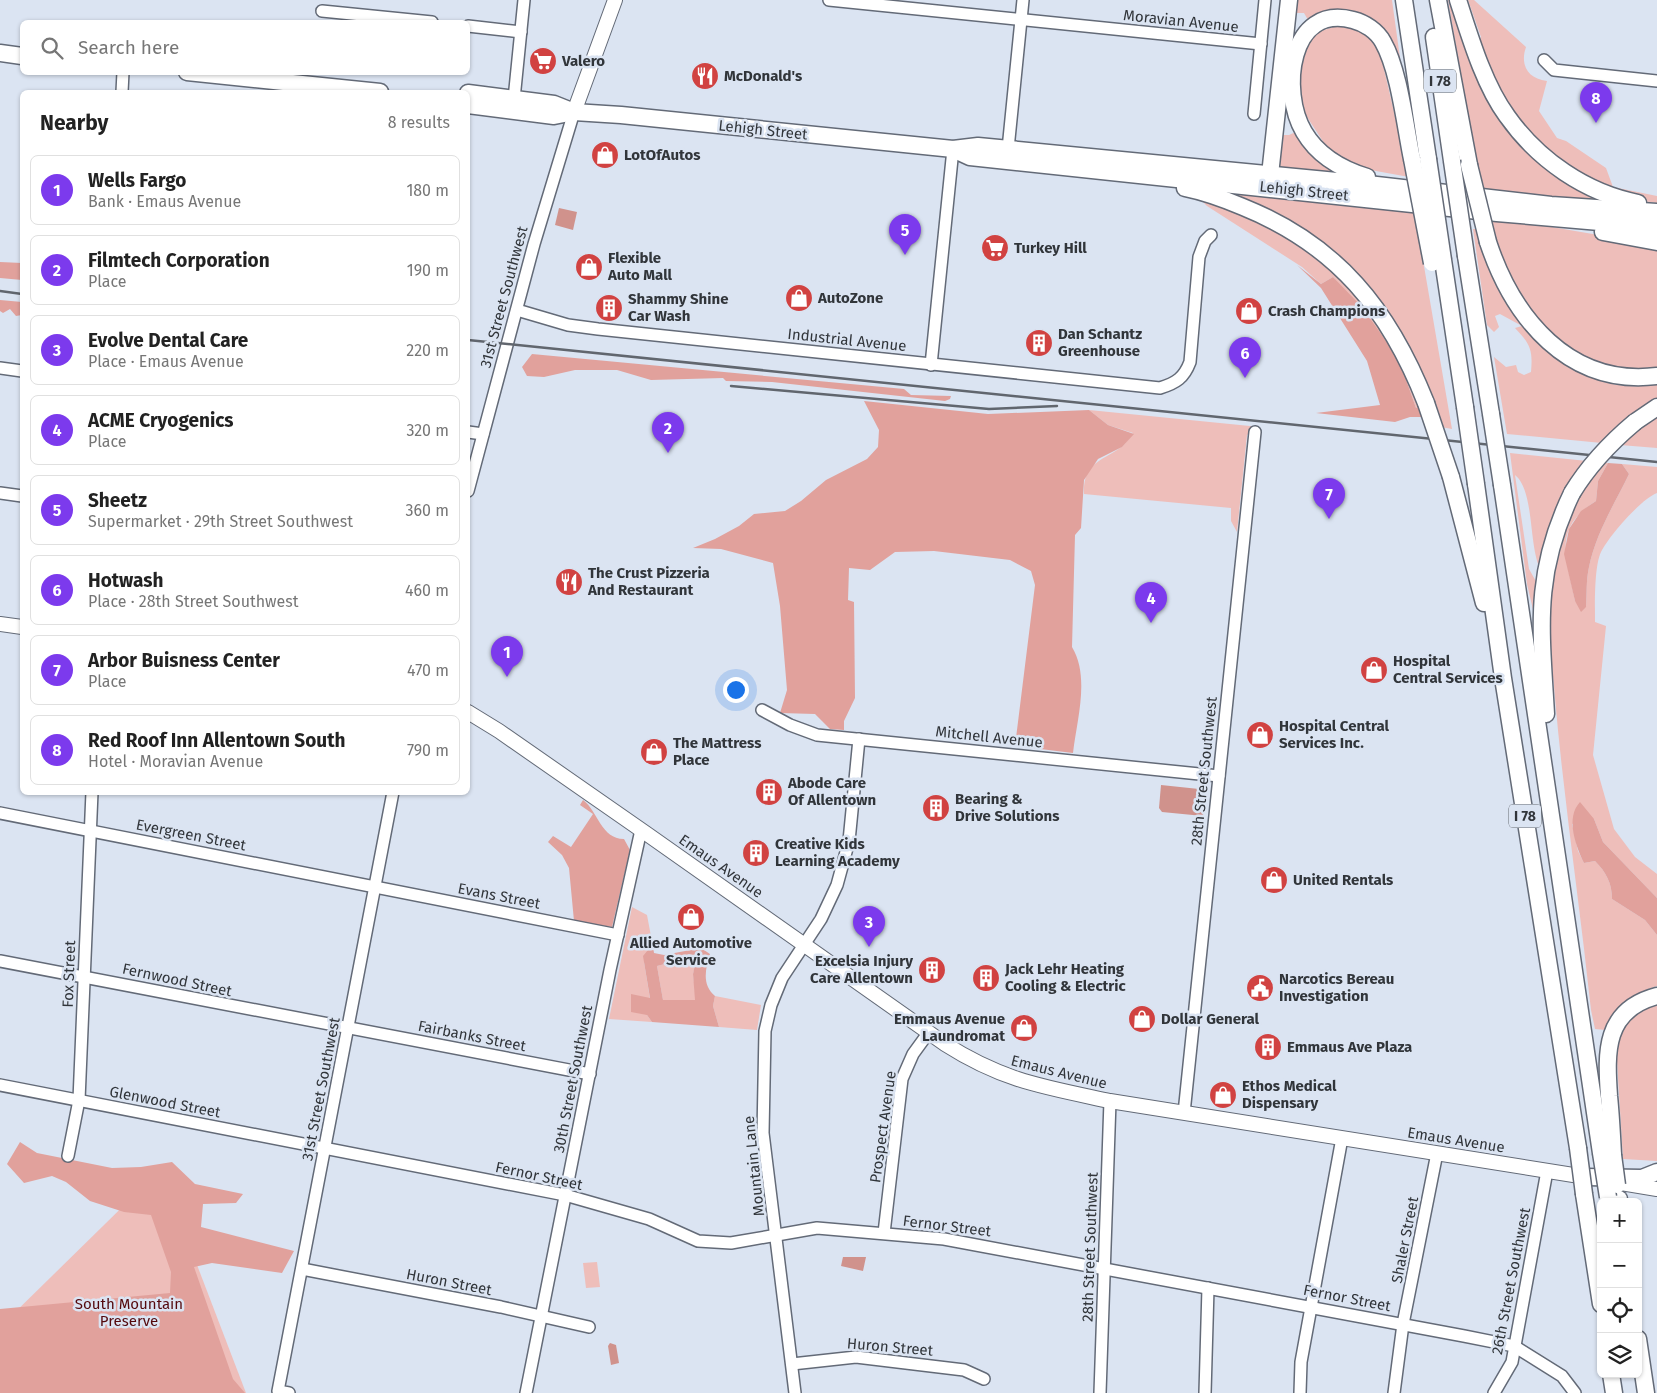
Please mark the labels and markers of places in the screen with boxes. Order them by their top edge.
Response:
supermarket icon: Valero [528,46,558,76]
place label: Valero [561,52,605,70]
restaurant icon: McDonald's [690,61,720,91]
place label: McDonald's [724,67,802,85]
pin: 8 [1580,82,1612,123]
shop icon: LotOfAutos [590,140,620,170]
place label: LotOfAutos [624,146,701,164]
pin: 5 [889,214,921,255]
supermarket icon: Turkey Hill [980,233,1010,263]
place label: Turkey Hill [1014,239,1087,257]
place label: Flexible Auto Mall [607,249,673,284]
shop icon: Flexible Auto Mall [574,252,604,282]
shop icon: AutoZone [784,283,814,313]
place label: AutoZone [817,289,883,307]
place label: Shammy Shine Car Wash [628,290,728,325]
building icon: Shammy Shine Car Wash [594,293,624,323]
shop icon: Crash Champions [1234,296,1264,326]
place label: Crash Champions [1268,302,1385,320]
place label: Dan Schantz Greenhouse [1058,325,1142,360]
building icon: Dan Schantz Greenhouse [1024,328,1054,358]
pin: 6 [1229,337,1261,378]
pin: 2 [652,412,684,453]
pin: 7 [1313,478,1345,519]
place label: The Crust Pizzeria And Restaurant [587,564,710,599]
restaurant icon: The Crust Pizzeria And Restaurant [554,567,584,597]
pin: 4 [1135,582,1167,623]
pin: 1 [491,636,523,677]
place label: Hospital Central Services [1393,652,1503,687]
shop icon: Hospital Central Services [1359,655,1389,685]
place label: Hospital Central Services Inc. [1279,717,1389,752]
shop icon: Hospital Central Services Inc. [1245,720,1275,750]
place label: The Mattress Place [673,734,761,769]
shop icon: The Mattress Place [639,737,669,767]
place label: Abode Care Of Allentown [787,774,876,809]
building icon: Abode Care Of Allentown [754,777,784,807]
place label: Bearing & Drive Solutions [955,790,1059,825]
building icon: Bearing & Drive Solutions [921,793,951,823]
place label: Creative Kids Learning Academy [775,835,900,870]
building icon: Creative Kids Learning Academy [741,838,771,868]
shop icon: United Rentals [1259,865,1289,895]
place label: United Rentals [1293,871,1393,889]
shop icon: Allied Automotive Service [676,902,706,932]
pin: 3 [853,906,885,947]
place label: Allied Automotive Service [629,934,752,969]
place label: Excelsia Injury Care Allentown [810,952,913,987]
building icon: Excelsia Injury Care Allentown [917,955,947,985]
place label: Jack Lehr Heating Cooling & Electric [1004,960,1127,995]
building icon: Jack Lehr Heating Cooling & Electric [971,963,1001,993]
place label: Narcotics Bereau Investigation [1279,970,1394,1005]
public building icon: Narcotics Bereau Investigation [1245,973,1275,1003]
shop icon: Dollar General [1127,1004,1157,1034]
place label: Emmaus Avenue Laundromat [894,1010,1005,1045]
place label: Dollar General [1161,1010,1260,1028]
shop icon: Emmaus Avenue Laundromat [1009,1013,1039,1043]
building icon: Emmaus Ave Plaza [1253,1032,1283,1062]
place label: Emmaus Ave Plaza [1287,1038,1412,1056]
place label: Ethos Medical Dispensary [1242,1077,1337,1112]
shop icon: Ethos Medical Dispensary [1208,1080,1238,1110]

